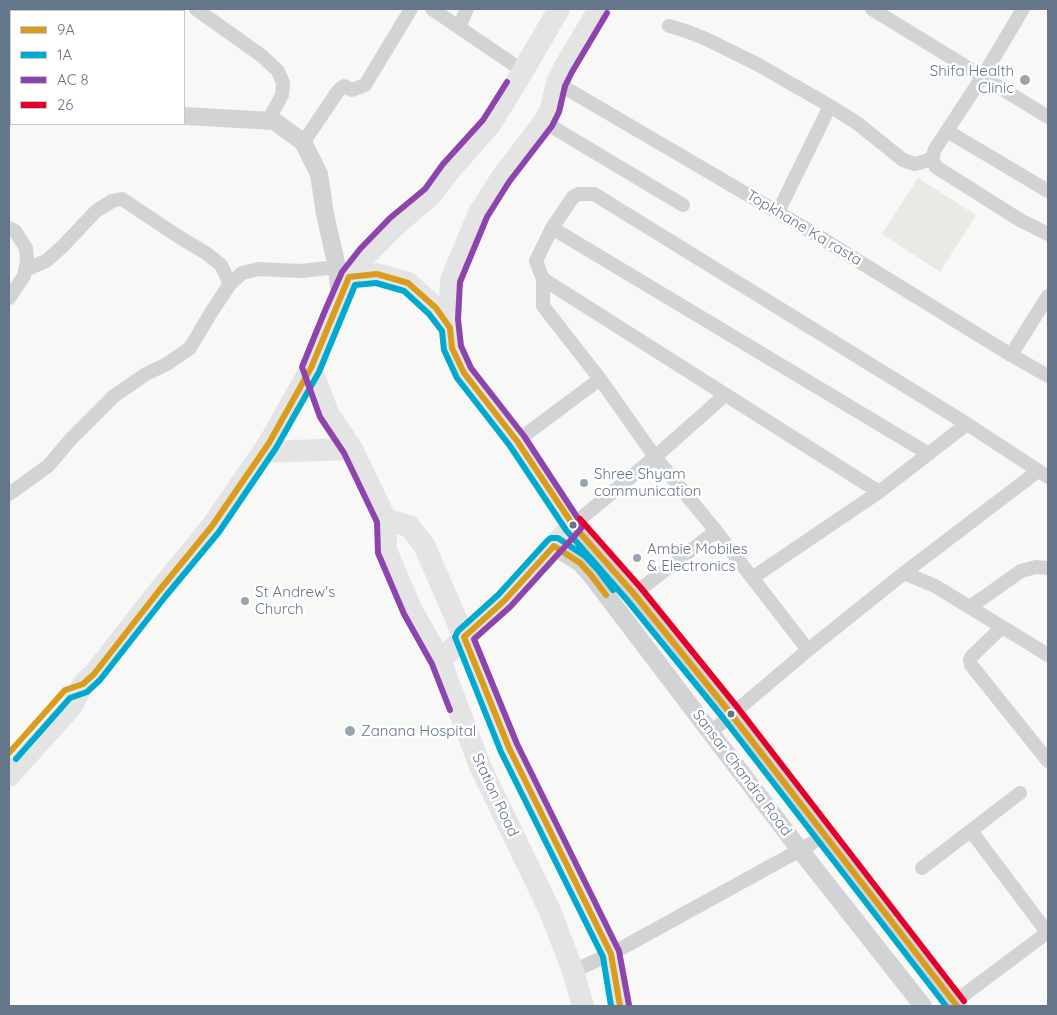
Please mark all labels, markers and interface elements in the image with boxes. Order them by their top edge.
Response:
legend [10,10,185,125]
text: 9A [57,20,75,39]
text: 1A [57,45,72,64]
place label: Shifa Health Clinic [930,62,1014,97]
text: AC 8 [57,70,89,89]
marker: Shifa Health Clinic [1018,73,1032,87]
text: 26 [57,95,73,114]
street label: Topkhane Ka rasta [743,186,865,270]
place label: Shree Shyam communication [594,465,701,500]
marker: Shree Shyam communication [578,477,590,489]
unlabelled marker [568,520,578,530]
place label: Ambie Mobiles & Electronics [647,540,748,575]
marker: Ambie Mobiles & Electronics [631,552,643,564]
place label: St Andrew's Church [255,583,335,618]
marker: St Andrew's Church [239,595,251,607]
street label: Sansar Chandra Road [689,706,795,840]
unlabelled marker [726,709,736,719]
place label: Zanana Hospital [361,722,476,740]
marker: Zanana Hospital [343,724,357,738]
street label: Station Road [468,750,522,840]

